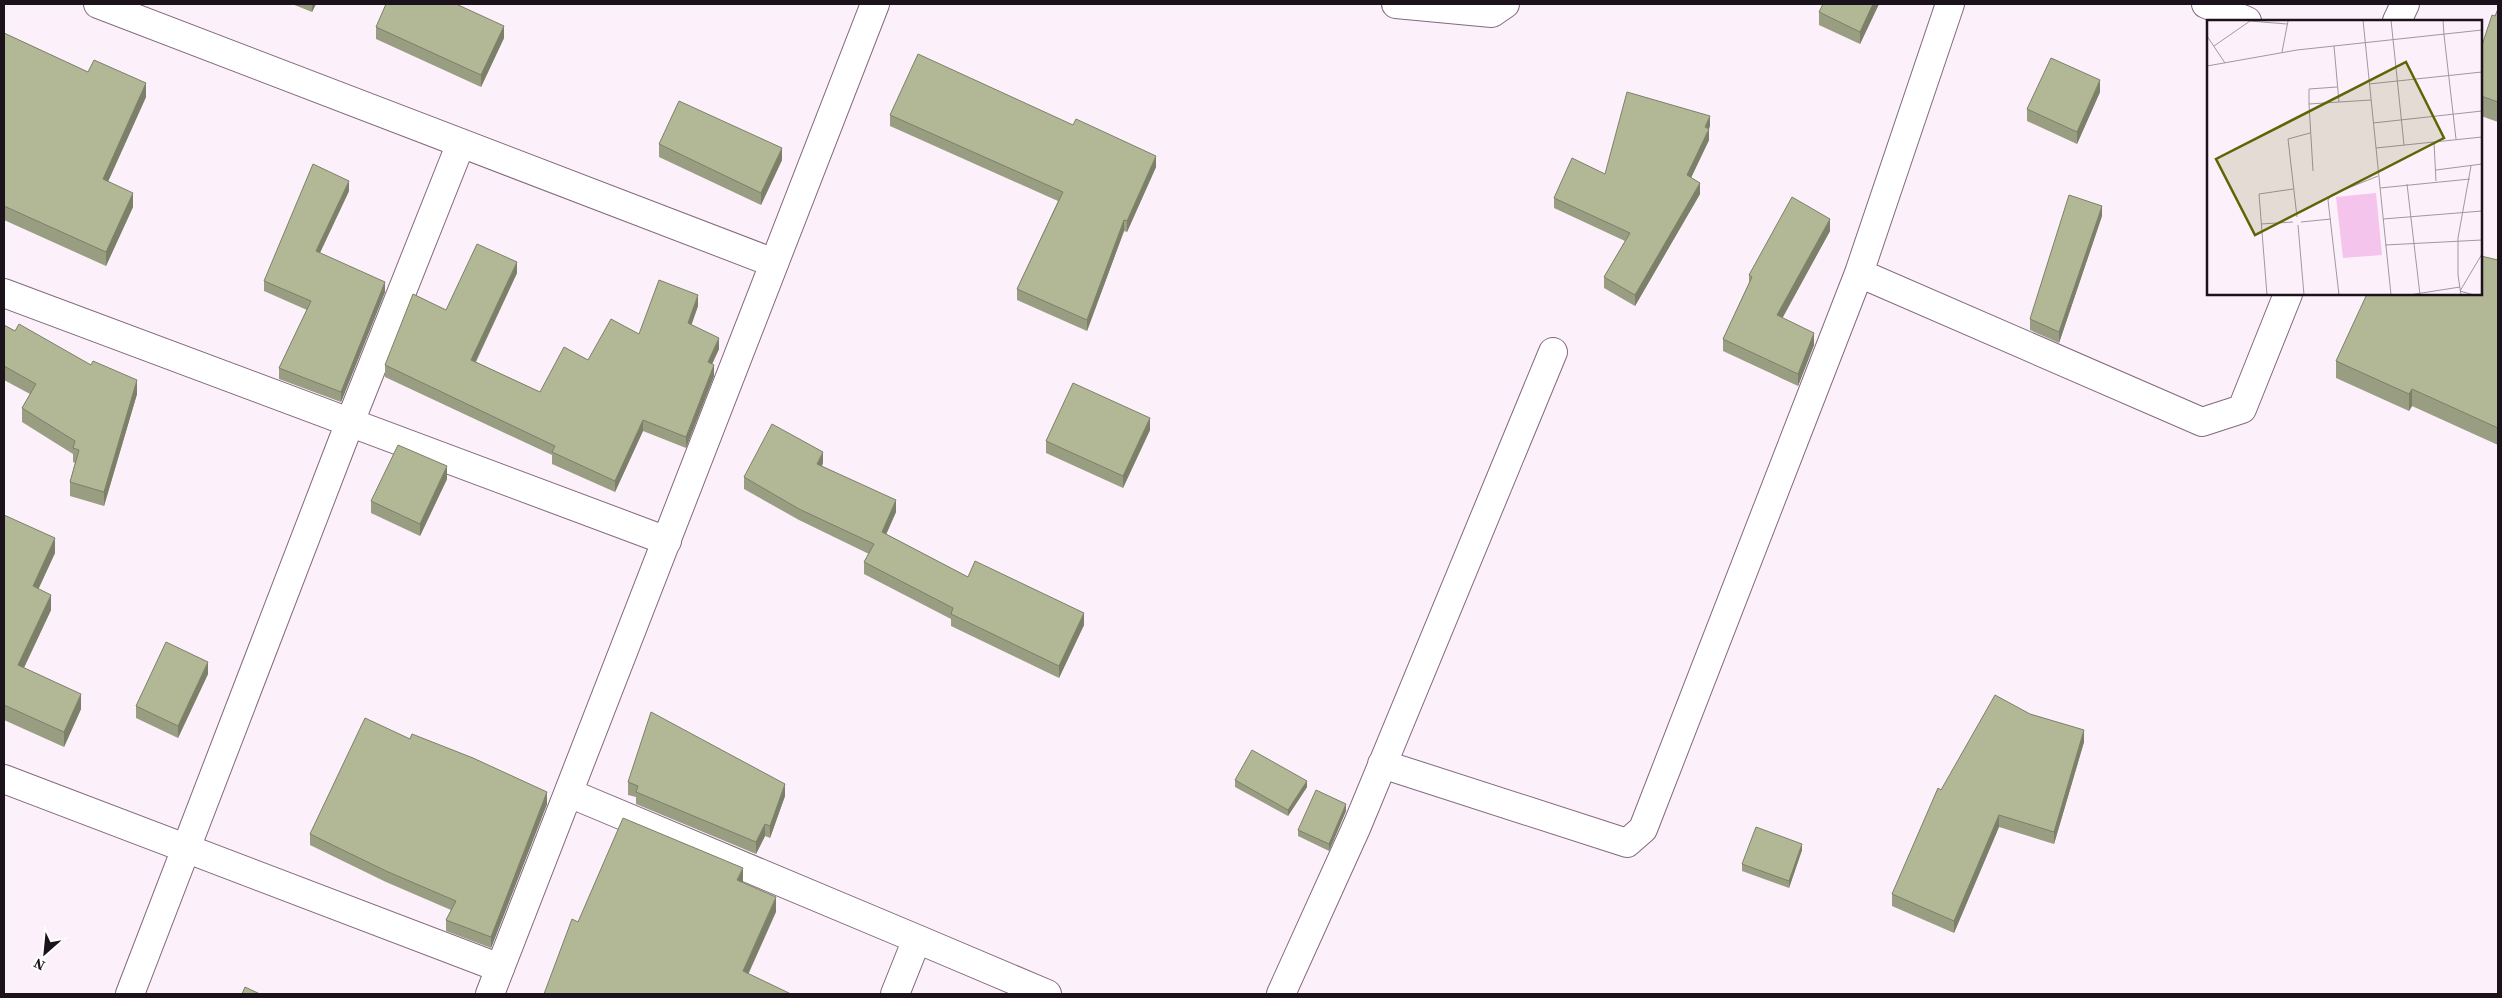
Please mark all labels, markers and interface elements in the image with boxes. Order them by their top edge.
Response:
inset map [2207,20,2482,295]
north arrow [20,928,70,978]
text: N [30,953,48,976]

